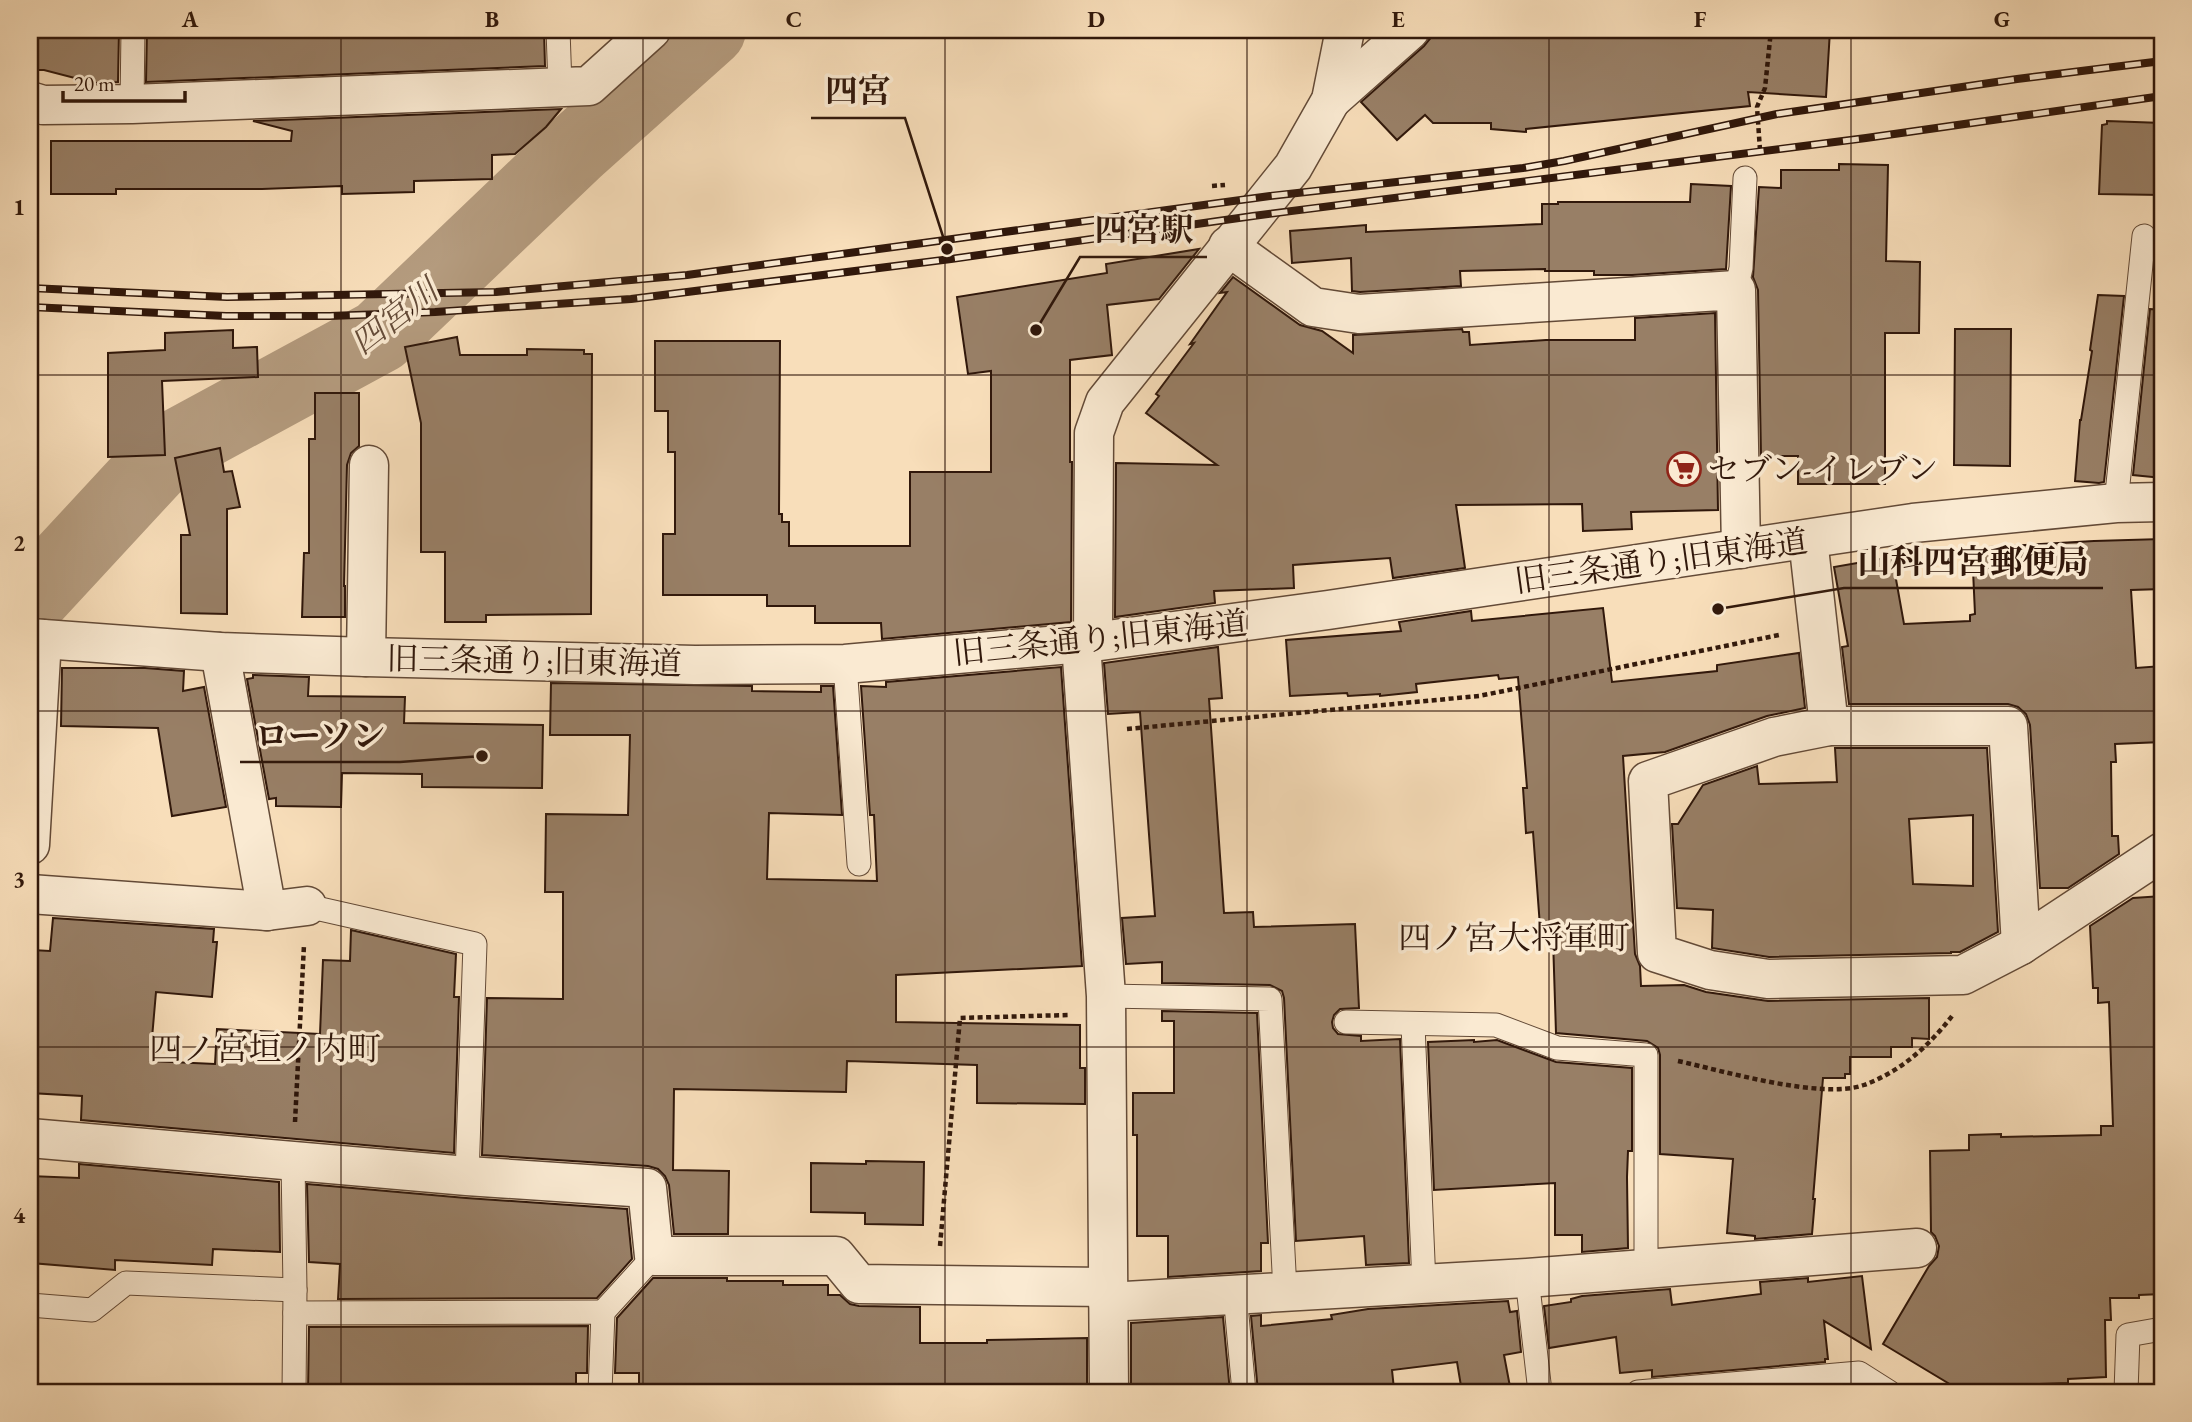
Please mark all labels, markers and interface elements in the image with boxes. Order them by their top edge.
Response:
text: A [181,4,199,34]
text: B [485,4,499,34]
text: C [786,4,802,34]
text: D [1087,4,1105,34]
text: E [1391,4,1405,34]
text: F [1694,4,1707,34]
text: G [1994,4,2010,34]
scale bar [63,60,186,104]
callout: 四宮 [811,64,905,118]
text: 四宮 [825,69,891,112]
text: 20 m [74,70,115,97]
text: 1 [13,192,25,222]
callout: 四宮駅 [1080,203,1207,257]
text: 四宮駅 [1095,208,1194,251]
water label: 四宮川 [342,267,449,364]
place label: セブン-イレブン [1708,448,1938,490]
supermarket icon: セブン-イレブン [1665,450,1703,488]
street label: 旧三条通り;旧東海道 [1512,520,1810,602]
text: 2 [13,528,25,558]
callout: 山科四宮郵便局 [1844,534,2103,588]
text: 山科四宮郵便局 [1858,540,2089,583]
street label: 旧三条通り;旧東海道 [951,602,1249,674]
street label: 旧三条通り;旧東海道 [386,637,682,685]
callout: ローソン [240,708,400,762]
text: ローソン [255,714,385,757]
text: 3 [13,864,25,894]
district label: 四ノ宮大将軍町 [1399,916,1630,959]
district label: 四ノ宮垣ノ内町 [150,1027,381,1070]
text: 4 [13,1200,26,1230]

